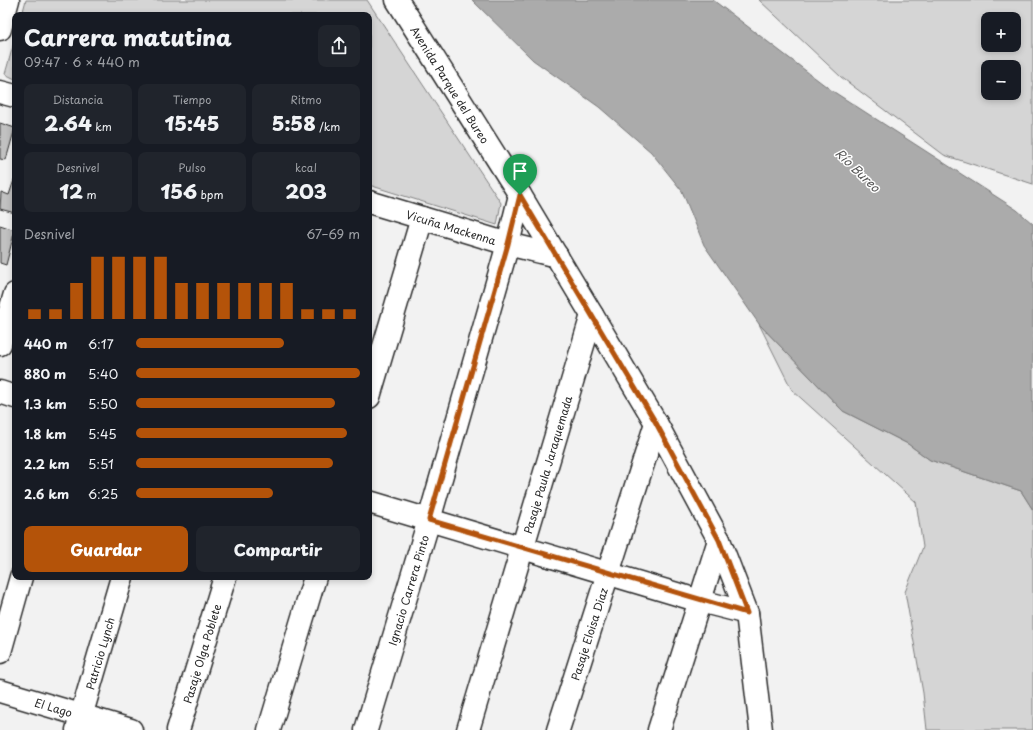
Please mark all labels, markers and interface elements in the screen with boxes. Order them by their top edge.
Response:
map controls [981,12,1021,100]
button: + [981,12,1021,52]
text: Carrera matutina [24,20,232,53]
street label: Avenida Parque del Bureo [407,23,494,147]
button: share [318,25,360,67]
text: 09:47 · 6 × 440 m [24,52,140,71]
button: − [981,60,1021,100]
text: Distancia [53,91,103,108]
text: Tiempo [173,91,211,108]
text: Ritmo [290,91,322,108]
text: 2.64 [44,108,92,138]
text: 15:45 [165,108,219,138]
text: 5:58 [272,108,316,138]
text: km [92,118,112,135]
text: /km [316,118,340,135]
water label: Río Bureo [832,144,885,197]
pin [503,154,537,195]
text: Desnivel [57,159,99,176]
text: Pulso [178,159,206,176]
text: kcal [295,159,317,176]
icon: arrive [509,160,531,182]
text: 12 [59,176,83,206]
text: 156 [161,176,197,206]
text: 203 [285,176,327,206]
text: m [83,186,97,203]
text: bpm [197,186,223,203]
street label: Vicuña Mackenna [404,205,498,249]
text: Desnivel [24,224,75,243]
text: 67–69 m [306,224,360,243]
text: 440 m [24,334,67,353]
text: 6:17 [88,334,114,353]
text: 880 m [24,364,66,383]
text: 5:40 [88,364,118,383]
street label: Pasaje Paula Jaraquemada [519,393,576,536]
text: 1.3 km [24,394,67,413]
text: 5:50 [88,394,118,413]
text: 1.8 km [24,424,66,443]
text: 5:45 [88,424,117,443]
text: 2.2 km [24,454,70,473]
text: 5:51 [88,454,114,473]
text: 2.6 km [24,484,69,503]
text: 6:25 [88,484,118,503]
button: Guardar [24,526,188,572]
button: Compartir [196,526,360,572]
street label: Ignacio Carrera Pinto [383,533,433,647]
street label: Pasaje Eloisa Diaz [566,585,611,682]
street label: Pasaje Olga Poblete [178,602,225,705]
street label: Patricio Lynch [81,615,118,691]
street label: El Lago [33,693,75,721]

